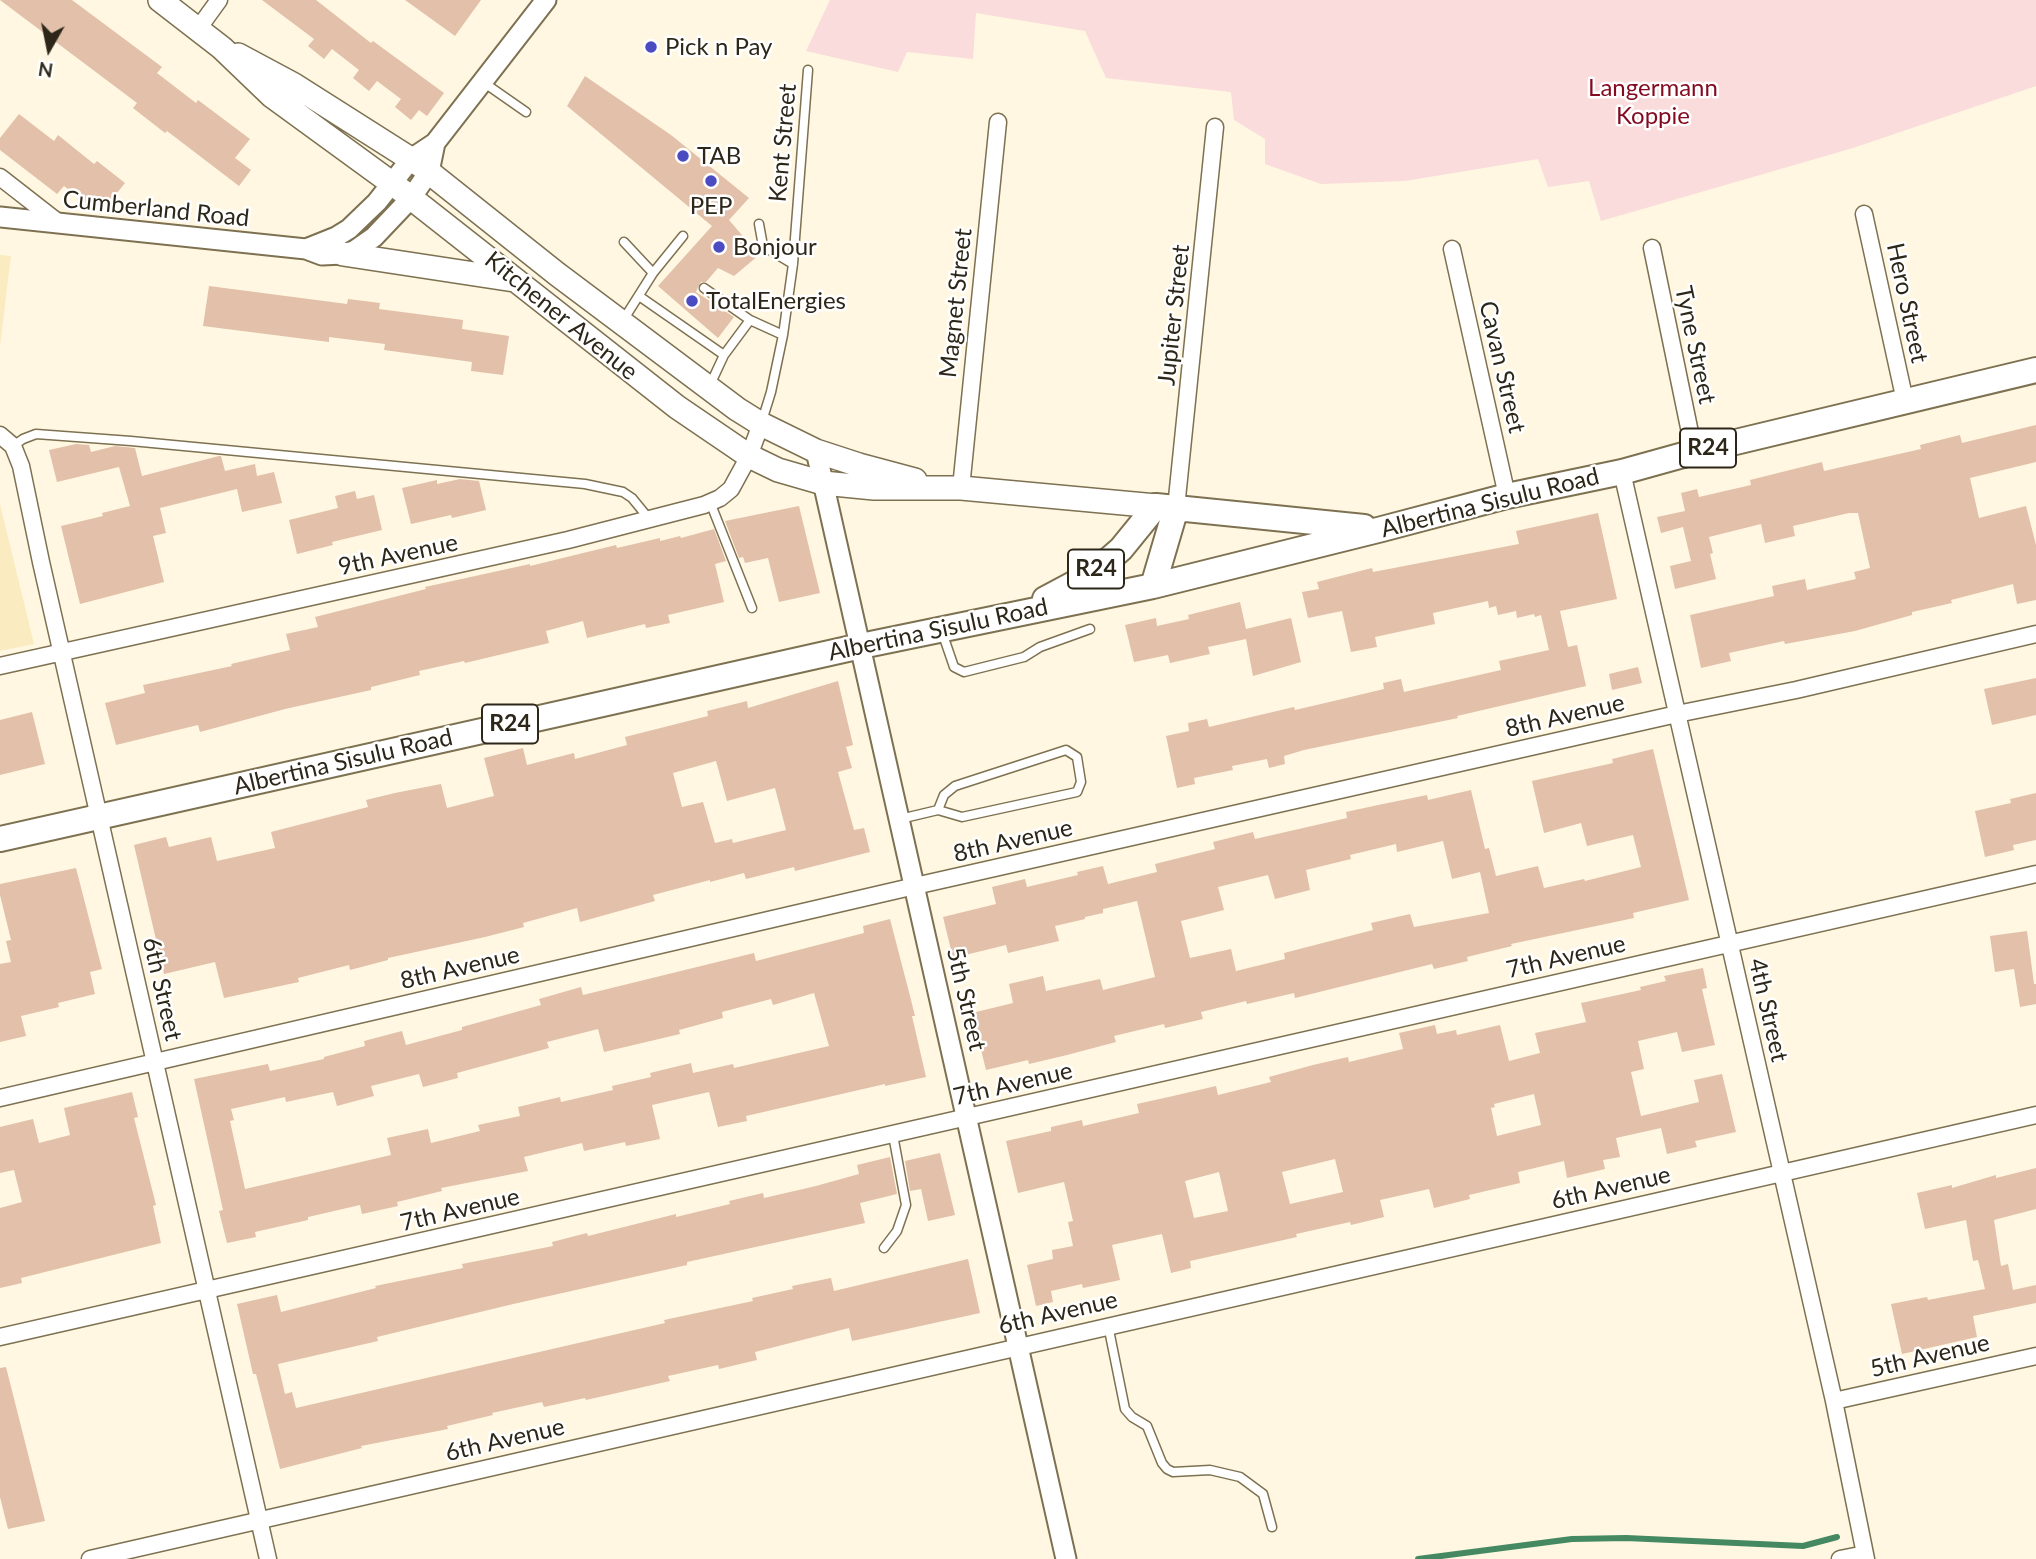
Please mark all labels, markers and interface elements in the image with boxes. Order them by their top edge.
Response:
north arrow [14,14,84,84]
place label: Pick n Pay [665,33,772,61]
marker: Pick n Pay [643,39,659,55]
text: N [37,58,55,83]
park label: Langermann Koppie [1588,74,1718,130]
street label: Kent Street [763,83,803,203]
place label: TAB [697,142,741,170]
marker: TAB [675,148,691,164]
marker: PEP [703,173,719,189]
street label: Cumberland Road [61,185,251,233]
place label: PEP [690,192,732,220]
street label: Magnet Street [934,227,978,379]
place label: Bonjour [733,233,817,261]
marker: Bonjour [711,239,727,255]
street label: Hero Street [1880,240,1934,366]
street label: Jupiter Street [1152,243,1196,387]
street label: Kitchener Avenue [479,246,643,386]
street label: Tyne Street [1668,283,1722,407]
place label: TotalEnergies [706,287,846,315]
marker: TotalEnergies [684,293,700,309]
street label: Cavan Street [1473,298,1531,436]
road number: R24 [1680,428,1736,468]
street label: Albertina Sisulu Road [1378,462,1602,544]
street label: 9th Avenue [336,528,460,582]
road number: R24 [1068,550,1124,589]
street label: Albertina Sisulu Road [826,593,1050,667]
street label: 8th Avenue [1503,688,1627,744]
road number: R24 [482,704,538,744]
street label: Albertina Sisulu Road [231,723,455,801]
street label: 8th Avenue [951,813,1075,869]
street label: 7th Avenue [1504,929,1628,985]
street label: 6th Street [136,934,188,1044]
street label: 8th Avenue [398,940,522,996]
street label: 5th Street [940,944,992,1054]
street label: 4th Street [1742,955,1794,1065]
street label: 7th Avenue [951,1056,1075,1112]
street label: 6th Avenue [1549,1160,1673,1216]
street label: 7th Avenue [398,1182,522,1238]
street label: 6th Avenue [996,1285,1120,1341]
street label: 5th Avenue [1868,1328,1992,1384]
street label: 6th Avenue [443,1412,567,1468]

